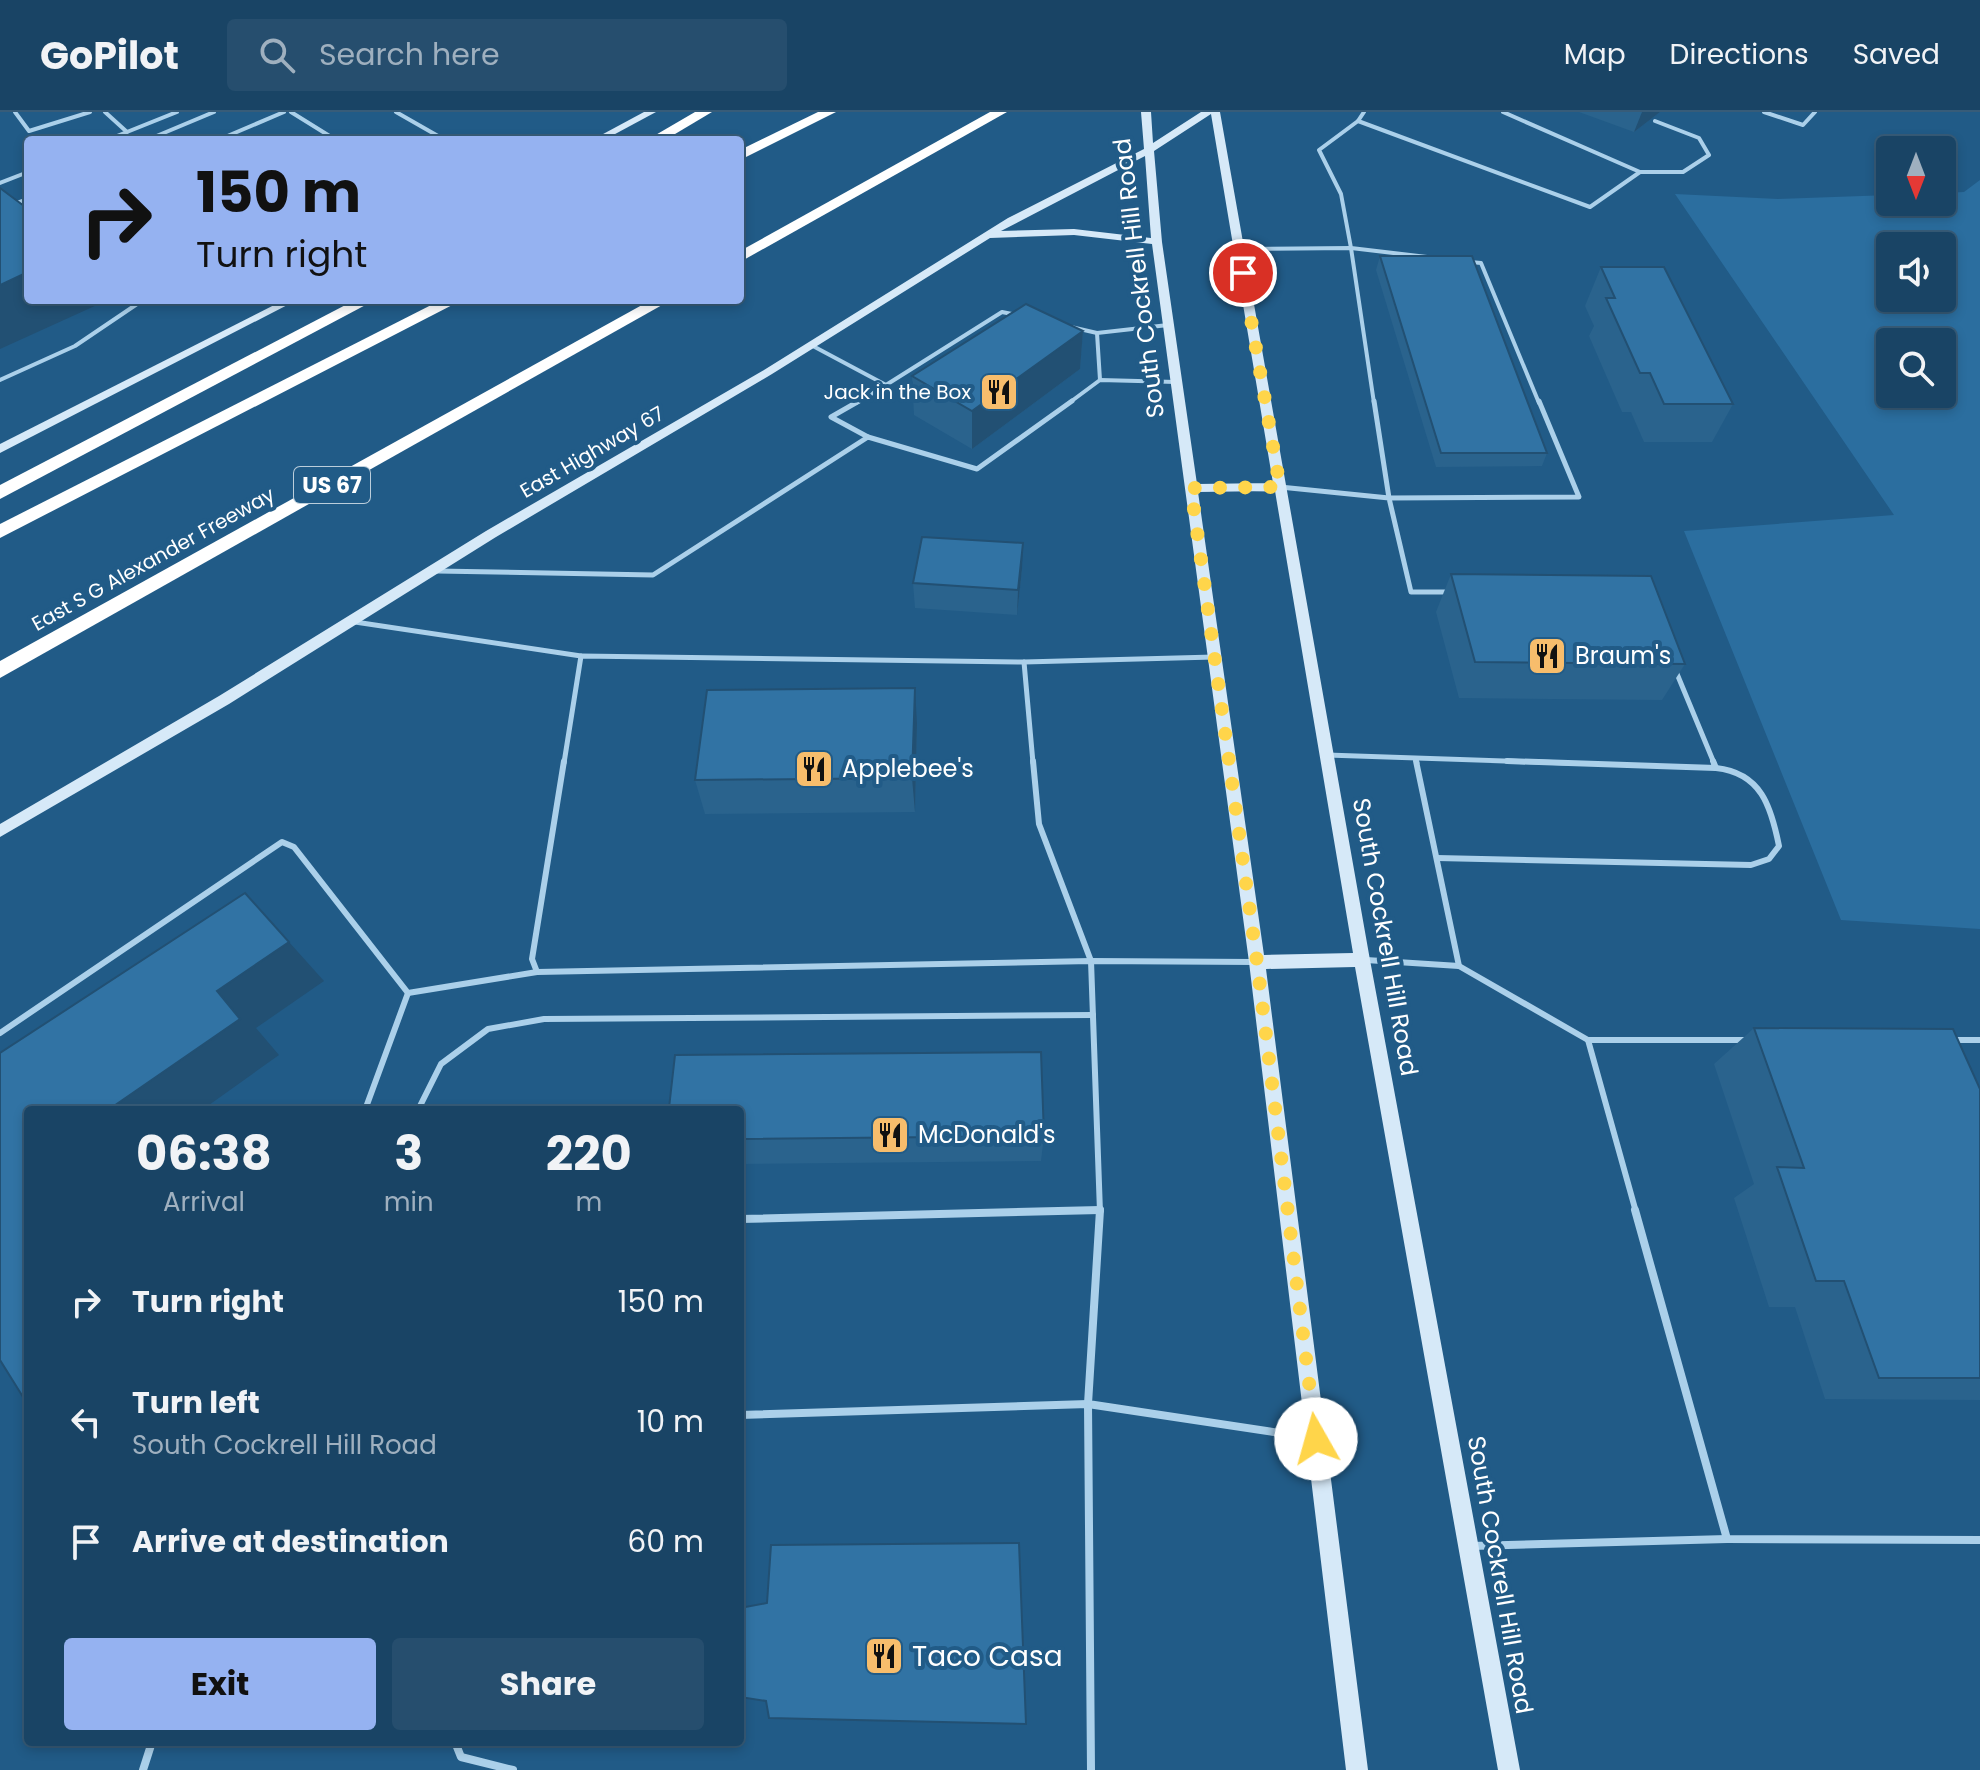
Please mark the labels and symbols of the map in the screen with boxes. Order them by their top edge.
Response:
street label: South Cockrell Hill Road [1105,136,1172,420]
north arrow [1876,136,1956,216]
pin [1209,239,1277,307]
restaurant icon: Jack in the Box [978,371,1020,413]
place label: Jack in the Box [824,378,971,406]
street label: East Highway 67 [515,399,669,505]
road number: US 67 [294,467,370,503]
street label: East S G Alexander Freeway [26,480,280,638]
restaurant icon: Braum's [1526,635,1568,677]
place label: Braum's [1575,639,1671,672]
restaurant icon: Applebee's [793,748,835,790]
place label: Applebee's [842,752,974,785]
street label: South Cockrell Hill Road [1345,796,1426,1078]
restaurant icon: McDonald's [869,1114,911,1156]
place label: McDonald's [918,1118,1056,1151]
position arrow [1274,1397,1358,1481]
street label: South Cockrell Hill Road [1460,1434,1541,1716]
restaurant icon: Taco Casa [863,1635,905,1677]
place label: Taco Casa [912,1637,1063,1676]

